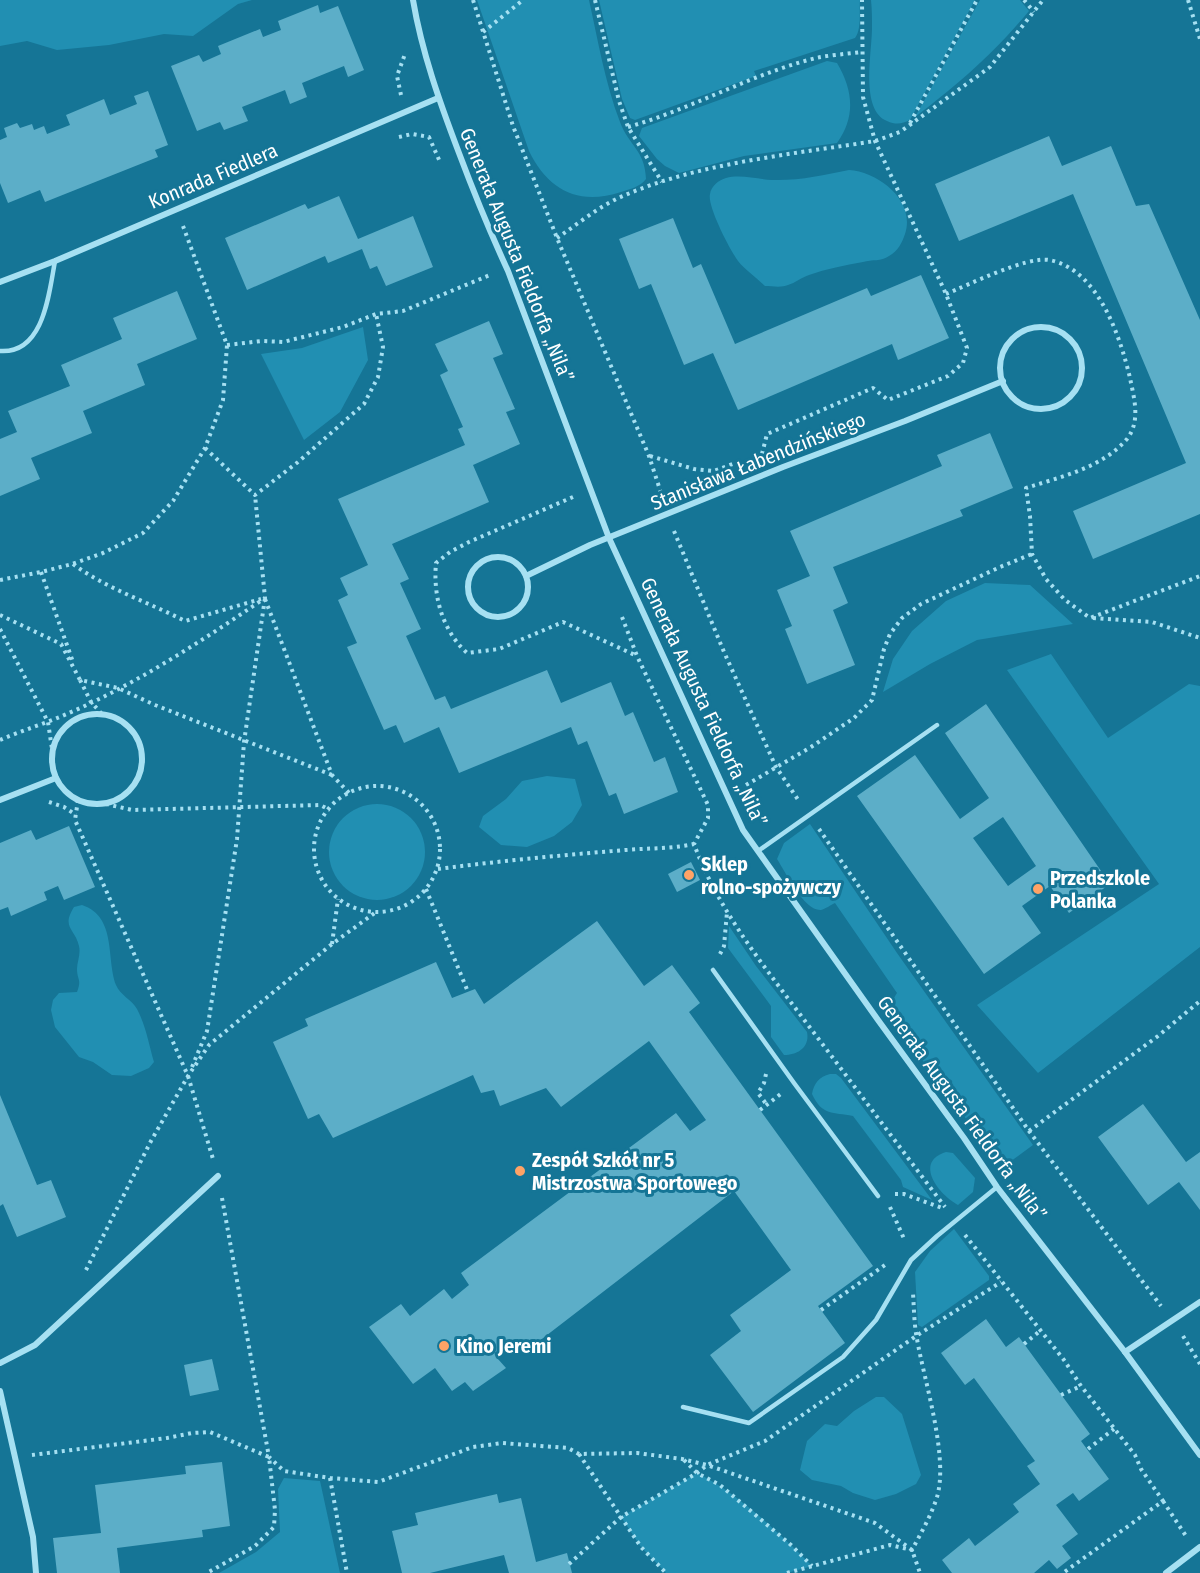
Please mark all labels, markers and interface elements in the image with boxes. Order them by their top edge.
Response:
street label: Generała Augusta Fieldorfa „Nila” [455,124,579,386]
street label: Konrada Fiedlera [145,138,281,214]
street label: Stanisława Łabendzińskiego [647,407,869,515]
street label: Generała Augusta Fieldorfa „Nila” [636,574,772,830]
place label: Sklep rolno-spożywczy [701,852,841,899]
place label: Przedszkole Polanka [1050,866,1150,913]
marker: Sklep rolno-spożywczy [682,868,696,882]
marker: Przedszkole Polanka [1031,882,1045,896]
street label: Generała Augusta Fieldorfa „Nila” [872,991,1052,1225]
place label: Zespół Szkół nr 5 Mistrzostwa Sportowego [532,1148,738,1195]
marker: Zespół Szkół nr 5 Mistrzostwa Sportowego [513,1164,527,1178]
place label: Kino Jeremi [456,1334,551,1358]
marker: Kino Jeremi [437,1339,451,1353]

